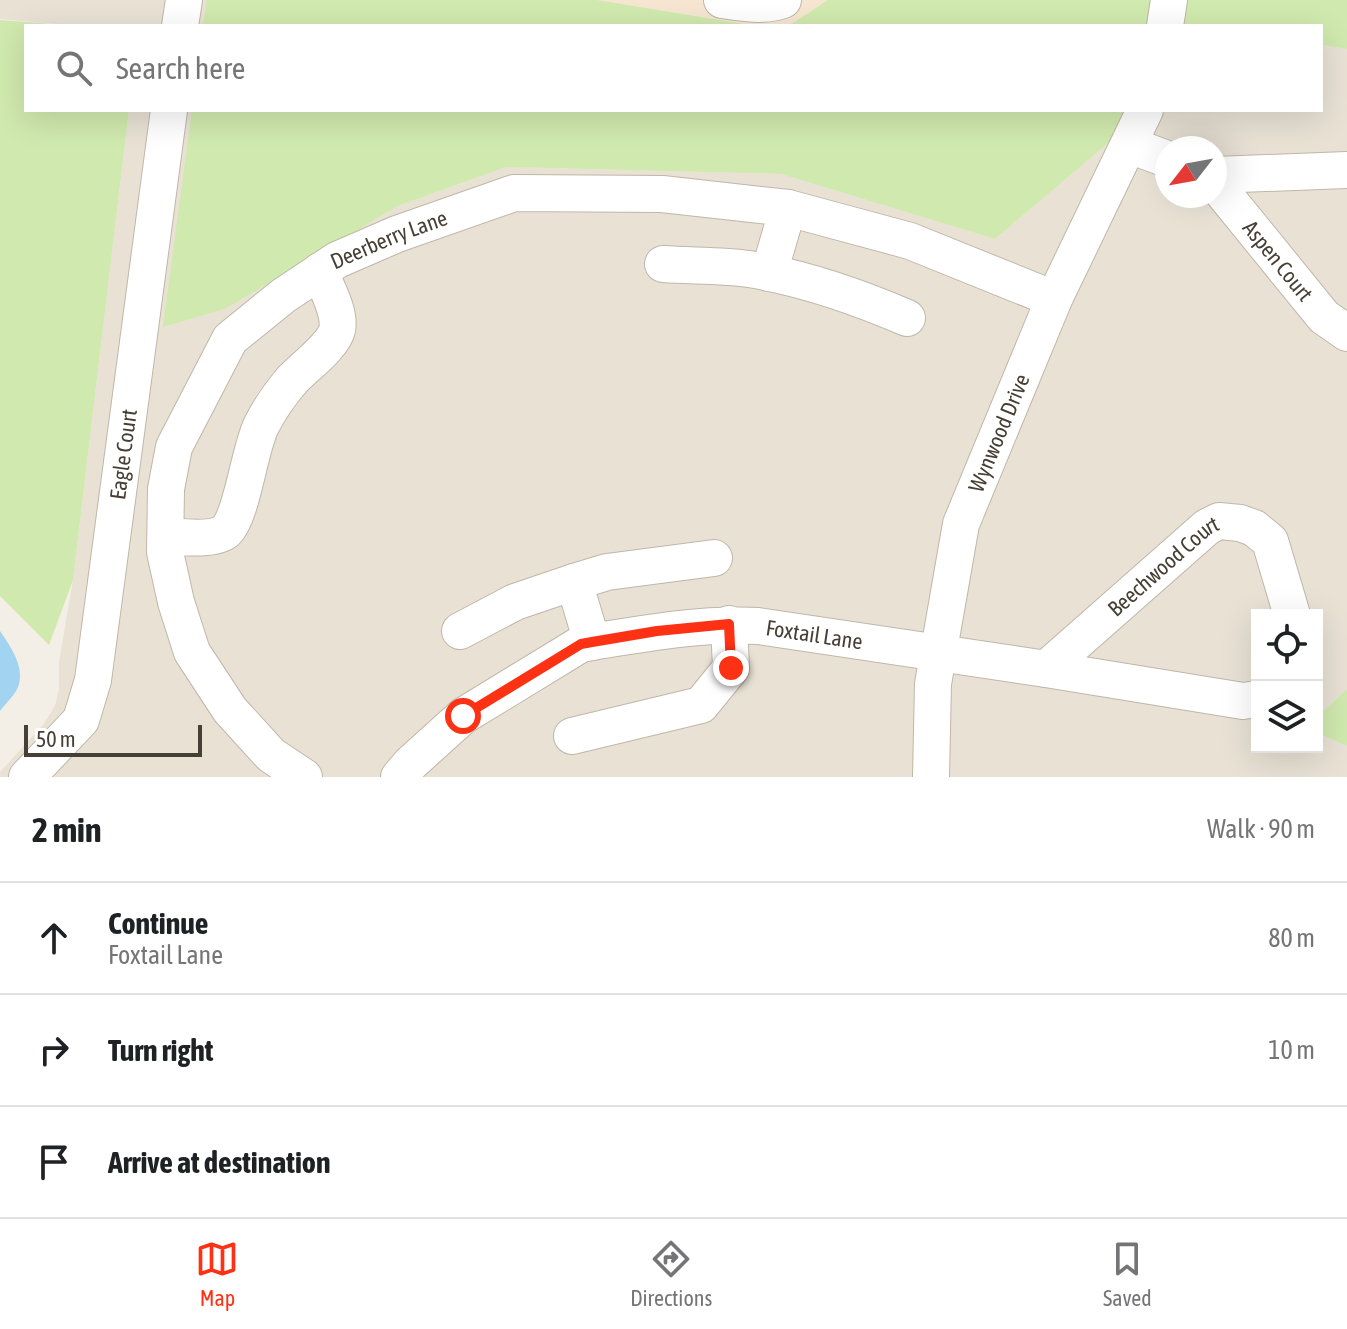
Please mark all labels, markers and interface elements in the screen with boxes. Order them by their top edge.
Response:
search box [24,24,1323,112]
icon: search [52,46,96,90]
text: Search here [116,51,245,85]
north arrow [1155,136,1227,208]
street label: Deerberry Lane [326,204,451,274]
street label: Aspen Court [1238,215,1319,306]
street label: Wynwood Drive [963,370,1035,496]
street label: Eagle Court [104,407,142,501]
street label: Beechwood Court [1102,510,1223,622]
map controls [1251,609,1323,753]
button: locate [1251,609,1323,681]
street label: Foxtail Lane [764,614,864,654]
route end [713,650,749,686]
button: layers [1251,681,1323,753]
route start [445,698,481,734]
scale bar [24,721,202,757]
text: 50 m [36,726,76,752]
text: 2 min [32,810,101,849]
text: Walk · 90 m [1207,814,1315,844]
text: Continue [108,906,208,940]
icon: ahead [32,916,76,960]
text: 80 m [1268,923,1315,953]
text: Foxtail Lane [108,940,223,970]
icon: right [32,1028,76,1072]
text: Turn right [108,1033,214,1067]
text: 10 m [1268,1035,1315,1065]
icon: arrive [32,1140,76,1184]
text: Arrive at destination [108,1145,330,1179]
tab: Map [195,1237,239,1311]
tab: Directions [630,1237,712,1311]
tab: Saved [1103,1237,1152,1311]

